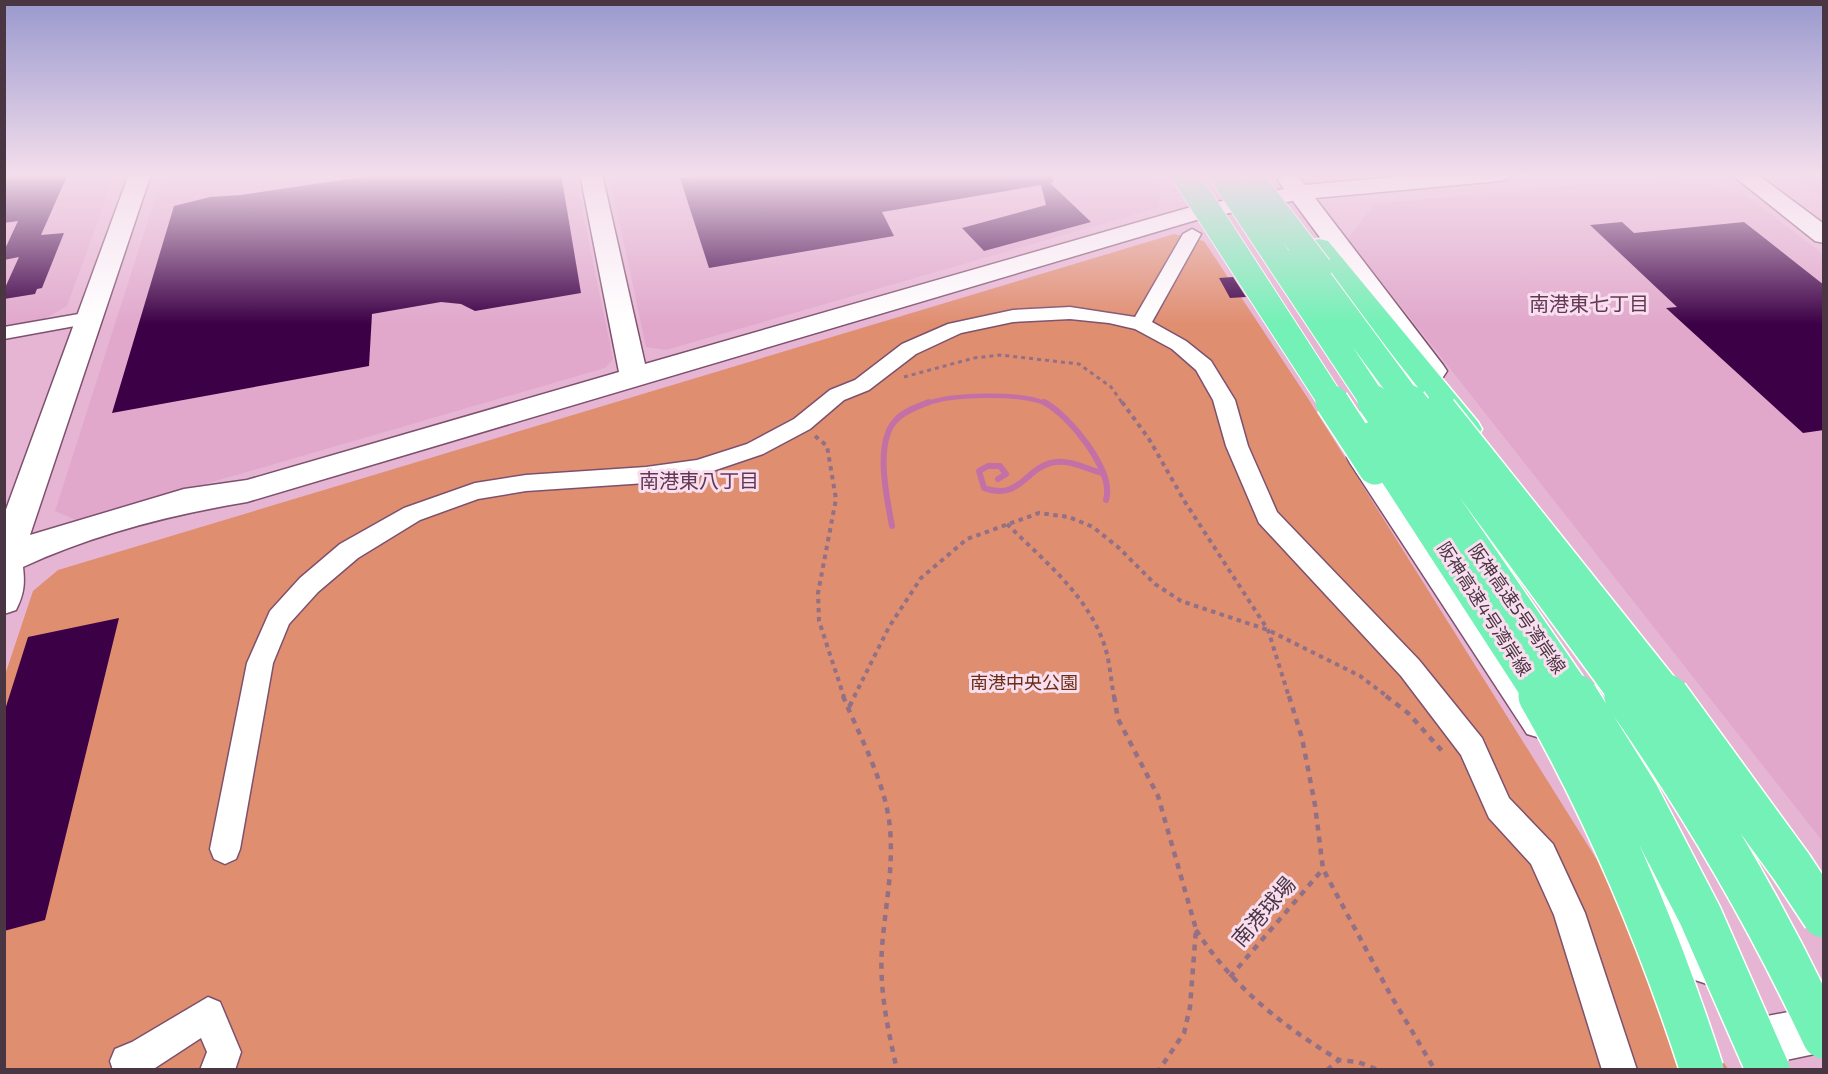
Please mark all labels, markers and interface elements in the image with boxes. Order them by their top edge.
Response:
district label: 南港東七丁目 [1529,291,1649,315]
district label: 南港東八丁目 [639,468,759,492]
street label: 阪神高速4号湾岸線 [1433,537,1536,679]
street label: 阪神高速5号湾岸線 [1465,539,1571,678]
park label: 南港中央公園 [970,671,1078,693]
street label: 南港球場 [1226,871,1300,951]

